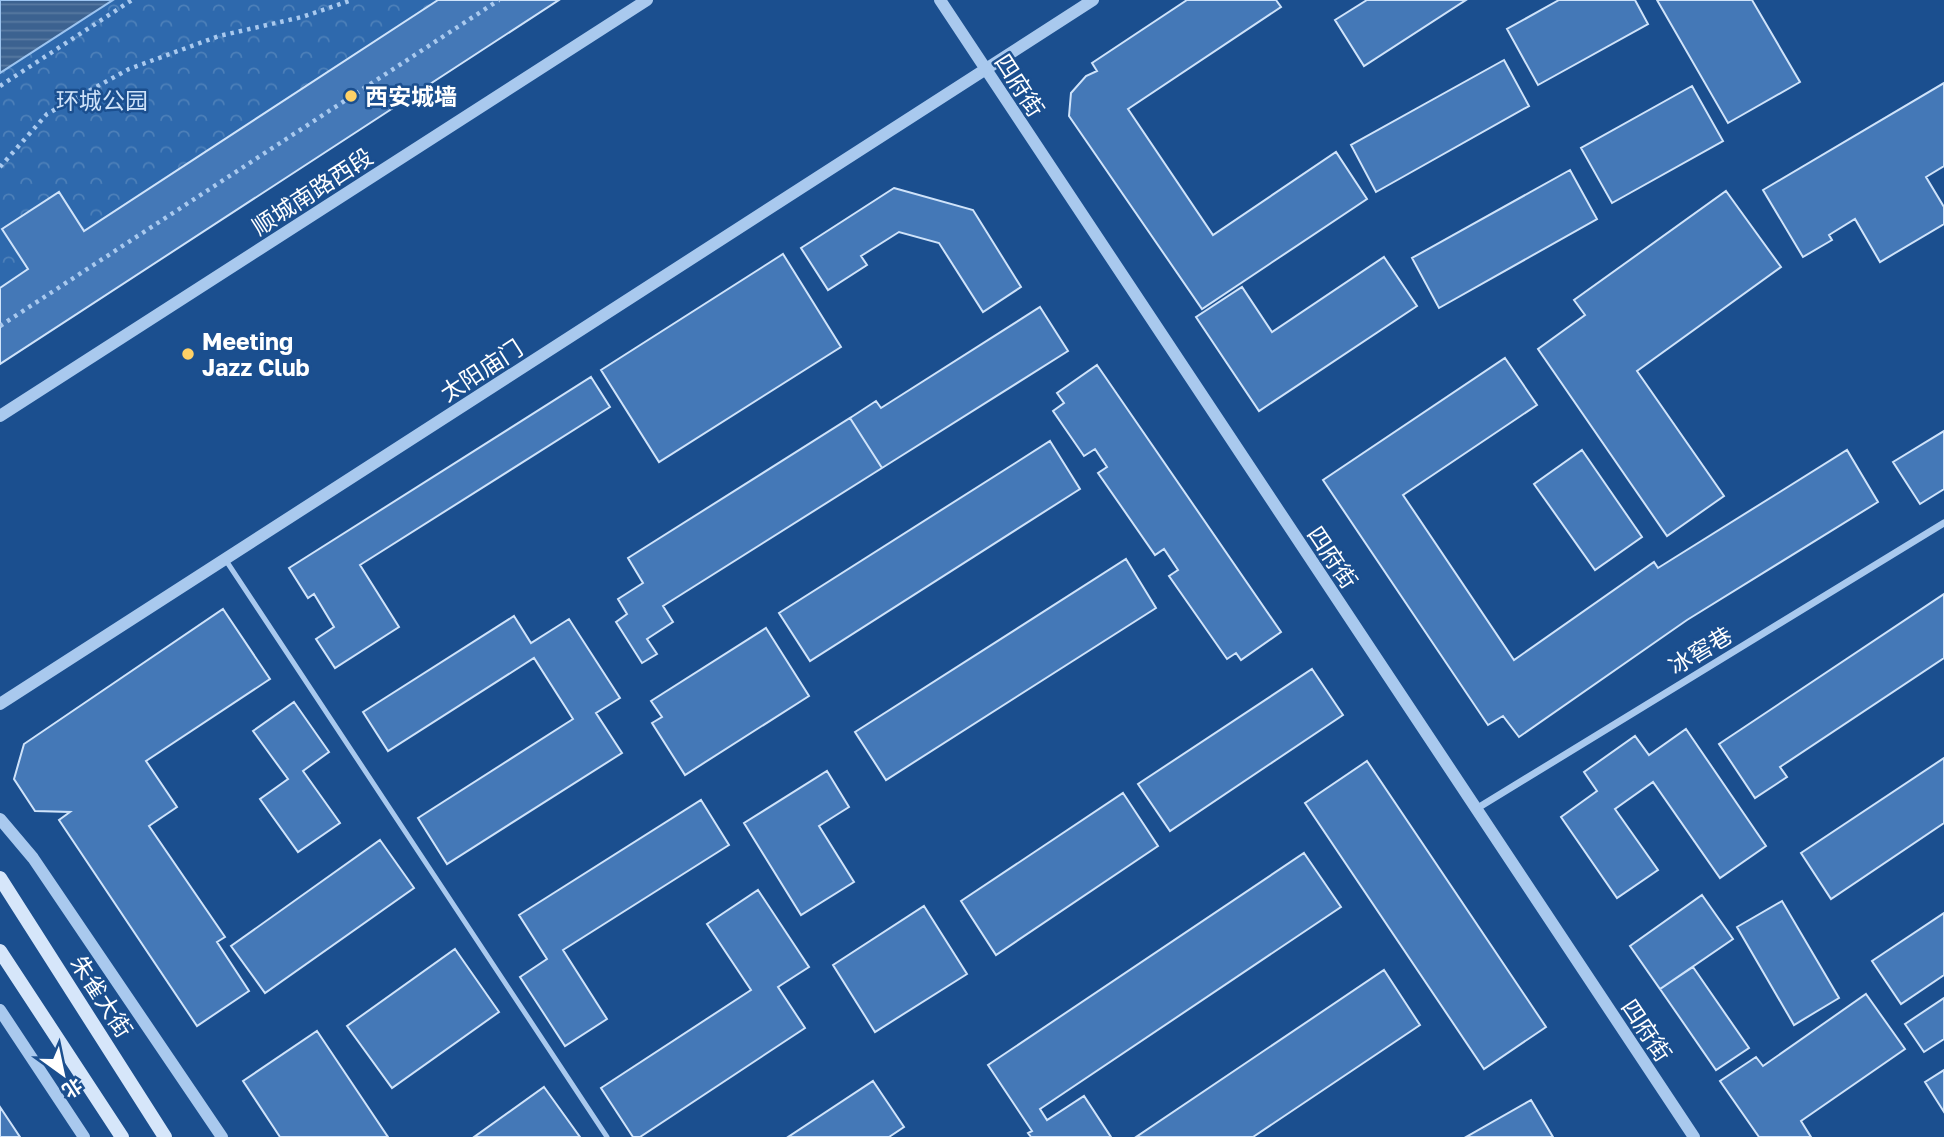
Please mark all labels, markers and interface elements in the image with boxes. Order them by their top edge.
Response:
street label: 四府街 [989,48,1051,122]
place label: 西安城墙 [365,82,457,110]
park label: 环城公园 [56,86,148,114]
marker: 西安城墙 [343,88,359,104]
street label: 顺城南路西段 [247,142,377,240]
place label: Meeting Jazz Club [202,327,310,381]
street label: 太阳庙门 [435,333,527,407]
marker: Meeting Jazz Club [180,346,196,362]
street label: 四府街 [1302,521,1364,593]
street label: 冰窖巷 [1663,620,1737,680]
street label: 朱雀大街 [65,950,139,1042]
street label: 四府街 [1616,994,1678,1066]
north arrow [28,1039,98,1109]
text: 北 [58,1074,87,1103]

